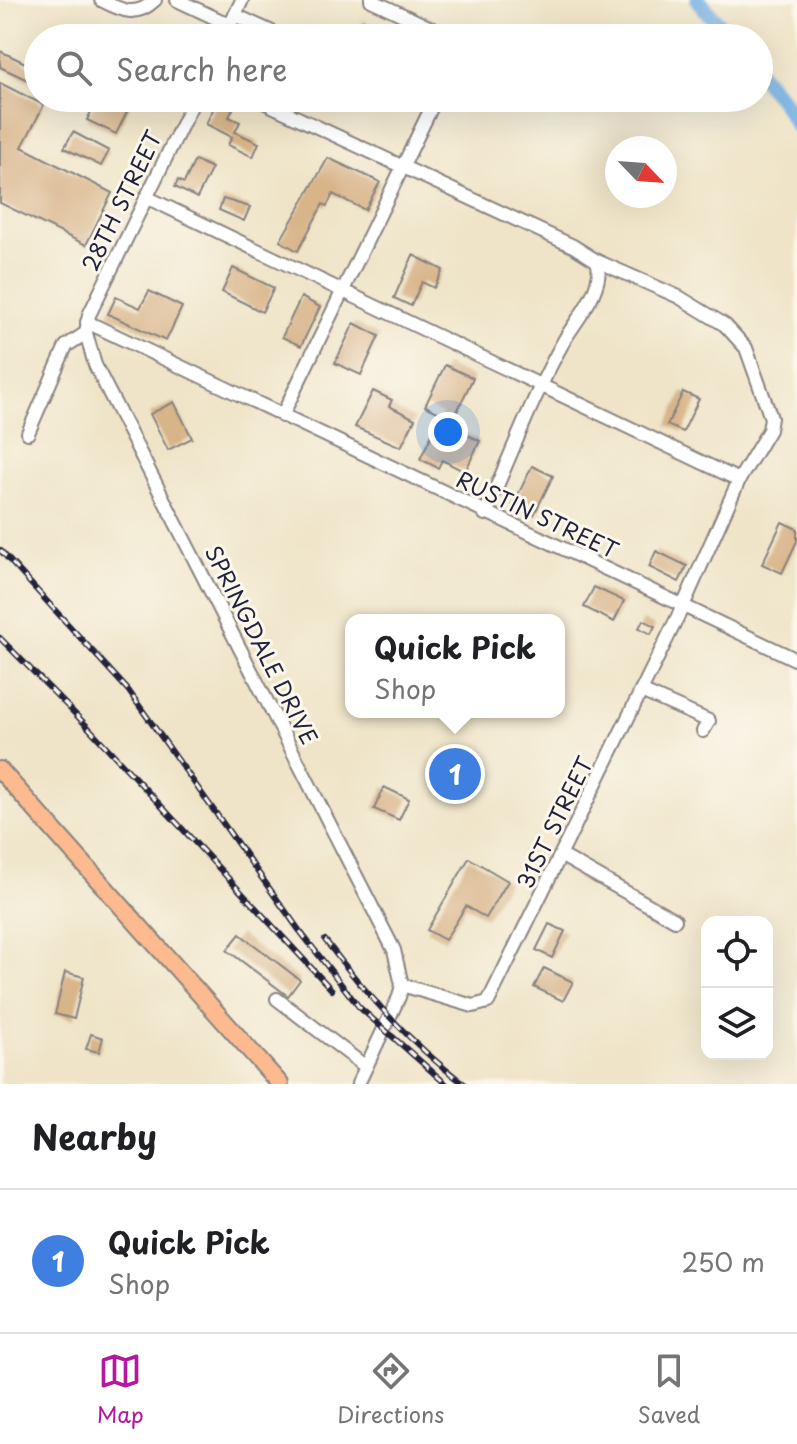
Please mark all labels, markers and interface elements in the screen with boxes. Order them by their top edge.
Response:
search box [24,24,773,112]
icon: search [52,46,96,90]
text: Search here [116,46,288,91]
street label: 28TH STREET [72,124,169,276]
north arrow [605,136,677,208]
your location [428,412,468,452]
street label: RUSTIN STREET [451,462,624,566]
street label: SPRINGDALE DRIVE [198,539,327,750]
popup [345,614,565,718]
text: Quick Pick [374,624,536,669]
text: Shop [374,669,436,708]
pin: 1 [429,744,481,804]
street label: 31ST STREET [507,750,600,894]
map controls [701,916,773,1060]
button: locate [701,916,773,988]
button: layers [701,988,773,1060]
text: Nearby [32,1110,157,1162]
text: Quick Pick [108,1219,270,1264]
text: 1 [52,1242,64,1281]
text: 250 m [681,1242,765,1281]
text: Shop [108,1264,170,1303]
tab: Map [97,1349,144,1430]
tab: Directions [337,1349,444,1430]
tab: Saved [638,1349,700,1430]

